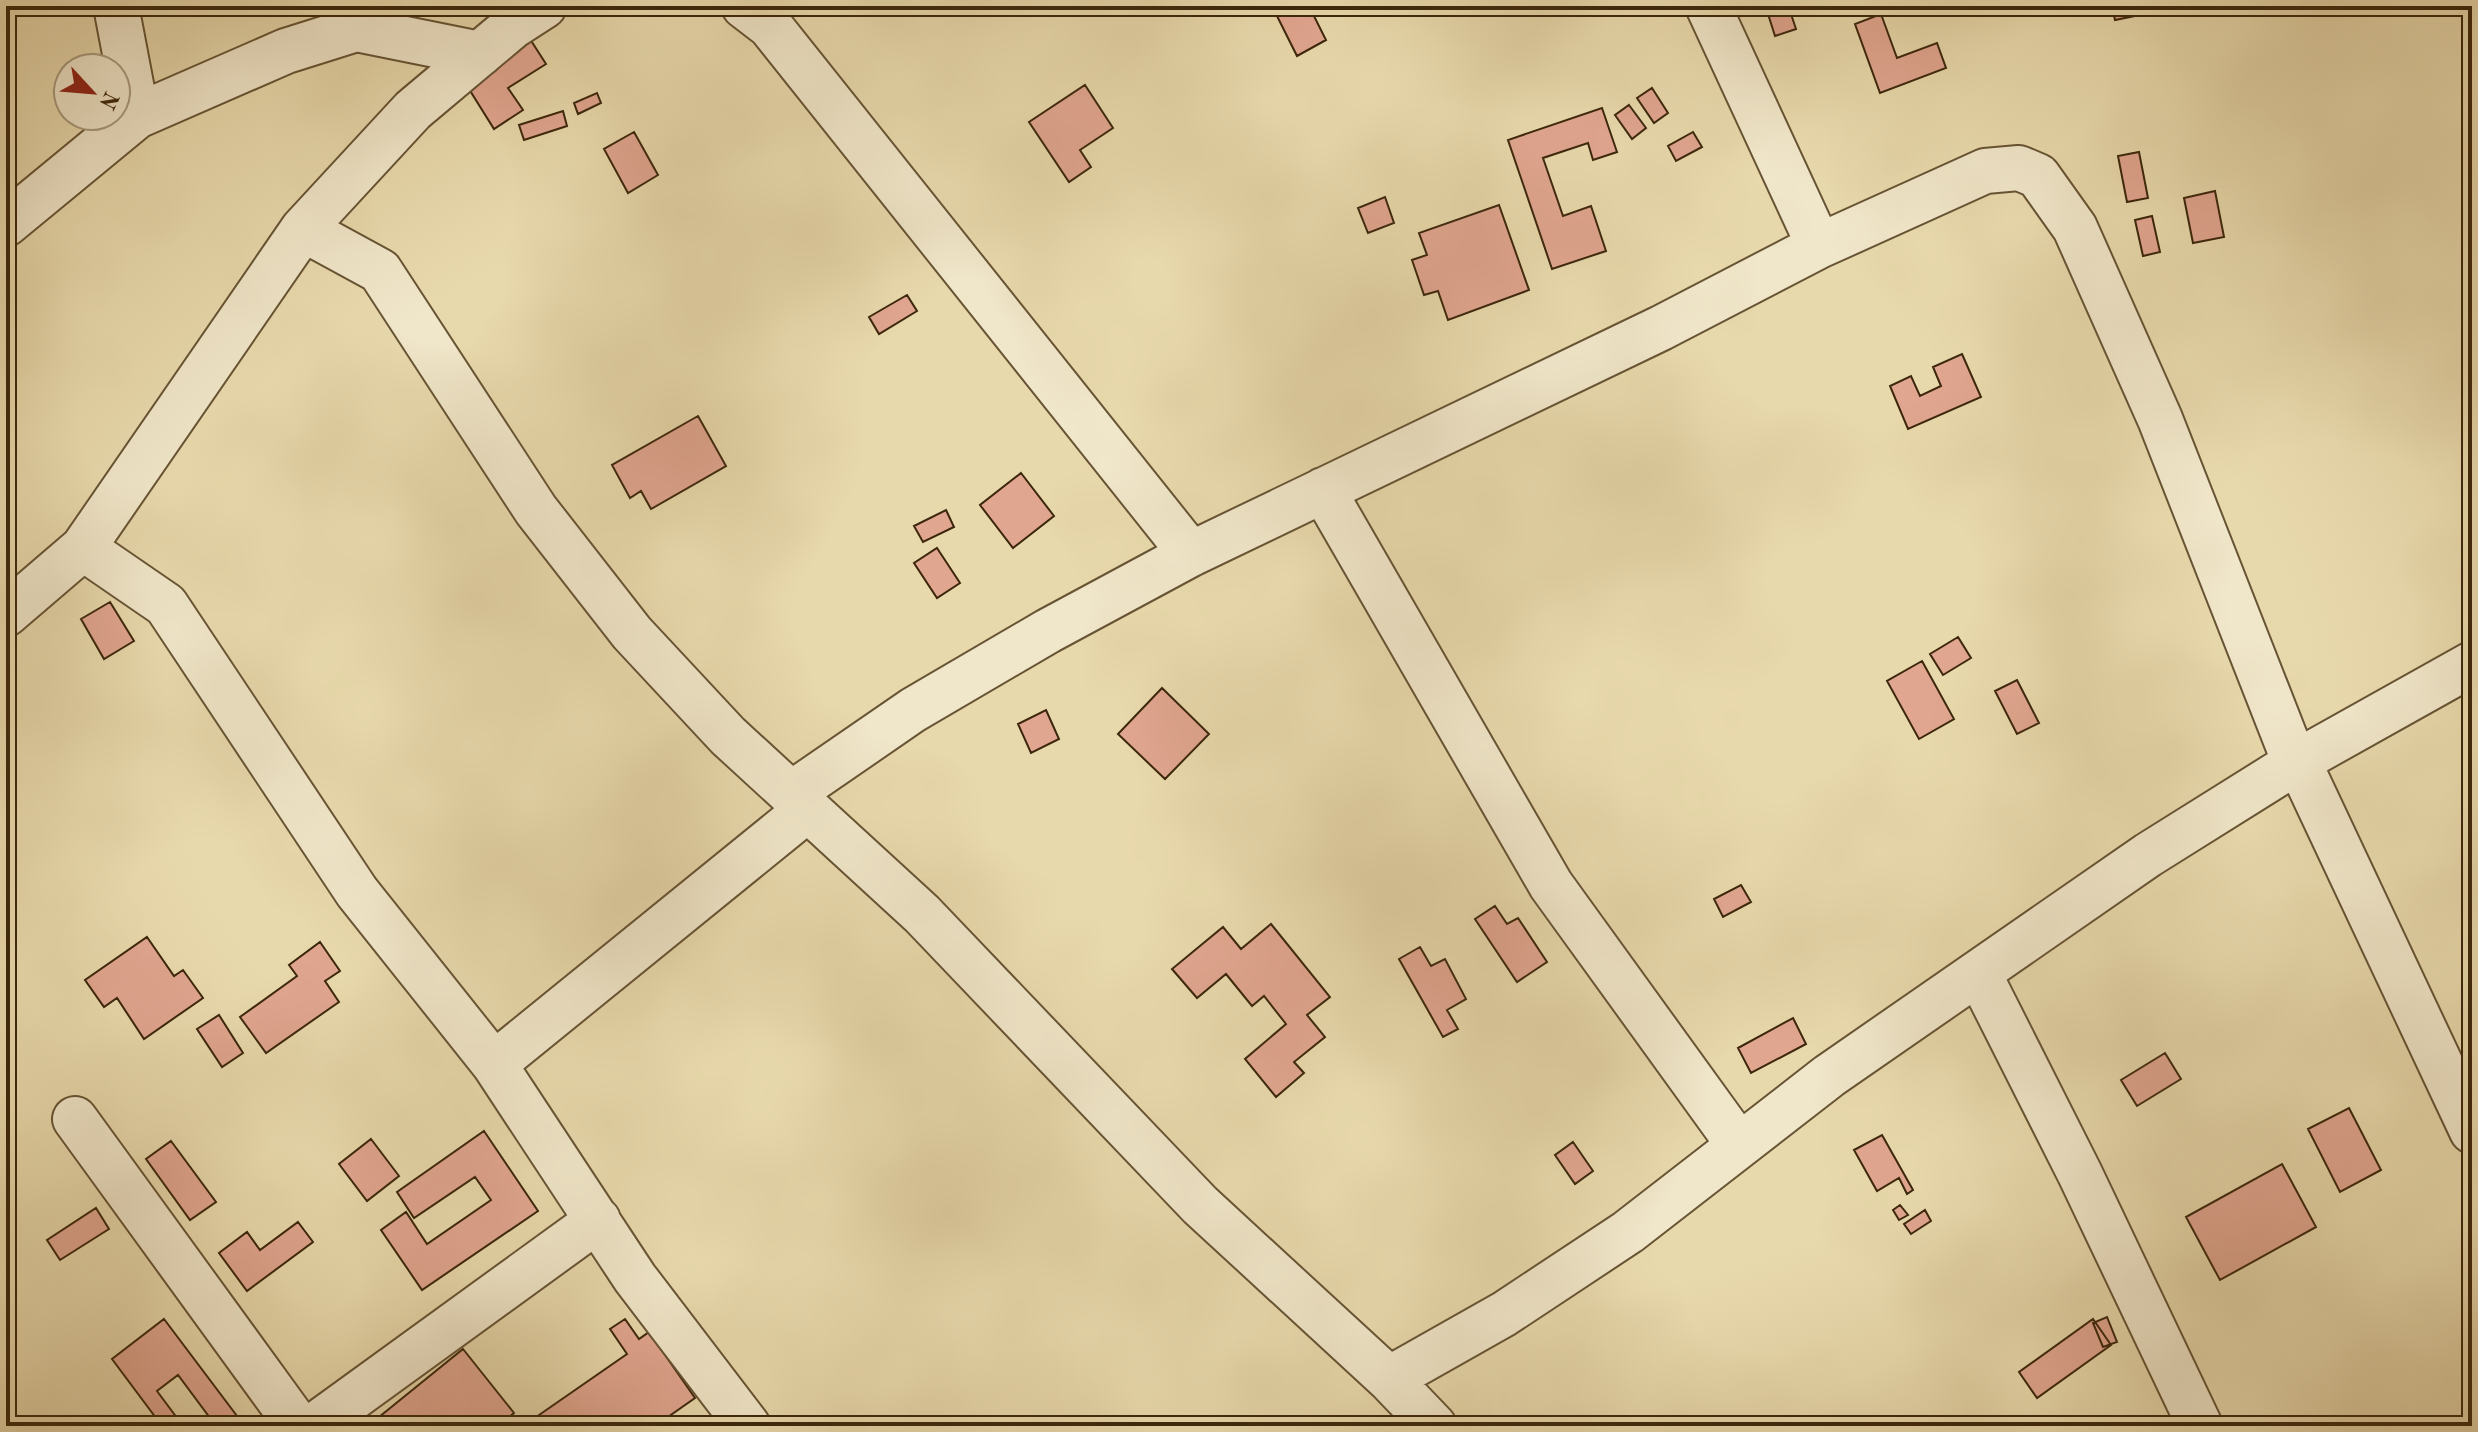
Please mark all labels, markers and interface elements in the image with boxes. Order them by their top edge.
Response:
north arrow [52,52,132,132]
text: N [95,88,122,112]

